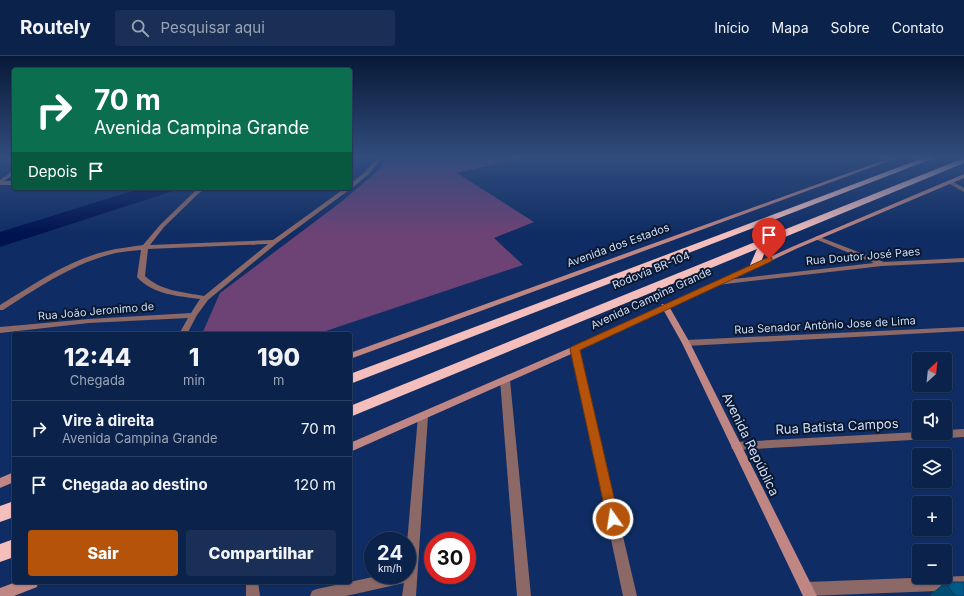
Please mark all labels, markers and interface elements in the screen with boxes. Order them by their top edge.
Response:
search box [115,10,395,46]
text: Routely [20,16,91,39]
icon: search [129,17,151,39]
text: Pesquisar aqui [161,18,265,37]
text: Início [714,19,750,36]
text: Mapa [772,19,809,36]
text: Sobre [831,19,870,36]
text: Contato [892,19,944,36]
text: 70 m [94,83,161,117]
icon: right [28,84,80,136]
text: Avenida Campina Grande [94,117,309,138]
icon: arrive [85,160,107,182]
text: Depois [28,162,77,181]
pin [752,218,786,259]
street label: Avenida dos Estados [565,220,671,270]
icon: arrive [758,224,780,246]
street label: Rua Doutor José Paes [805,244,921,268]
street label: Rodovia BR-104 [610,248,692,292]
street label: Avenida Campina Grande [588,264,714,332]
street label: Rua João Jeronimo de [37,299,155,323]
street label: Rua Senador Antônio Jose de Lima [734,313,916,337]
text: 12:44 [64,343,131,372]
text: 1 [189,343,199,372]
text: 190 [257,343,300,372]
north arrow [912,352,952,392]
map controls [912,352,952,584]
text: Chegada [70,372,125,388]
text: min [183,372,205,388]
text: m [273,372,284,388]
street label: Avenida República [719,390,783,498]
button: sound [912,400,952,440]
text: Vire à direita [62,411,154,430]
street label: Rua Batista Campos [775,415,899,437]
icon: right [28,418,50,440]
text: 70 m [301,419,336,438]
text: Avenida Campina Grande [62,430,218,446]
button: layers [912,448,952,488]
icon: arrive [28,474,50,496]
text: Chegada ao destino [62,475,208,494]
text: 120 m [294,475,336,494]
button: + [912,496,952,536]
position arrow [592,498,634,540]
button: Sair [28,530,178,576]
button: Compartilhar [186,530,336,576]
speed limit sign: 30 [424,532,476,584]
text: 24 [377,541,403,565]
button: − [912,544,952,584]
text: km/h [378,562,402,574]

